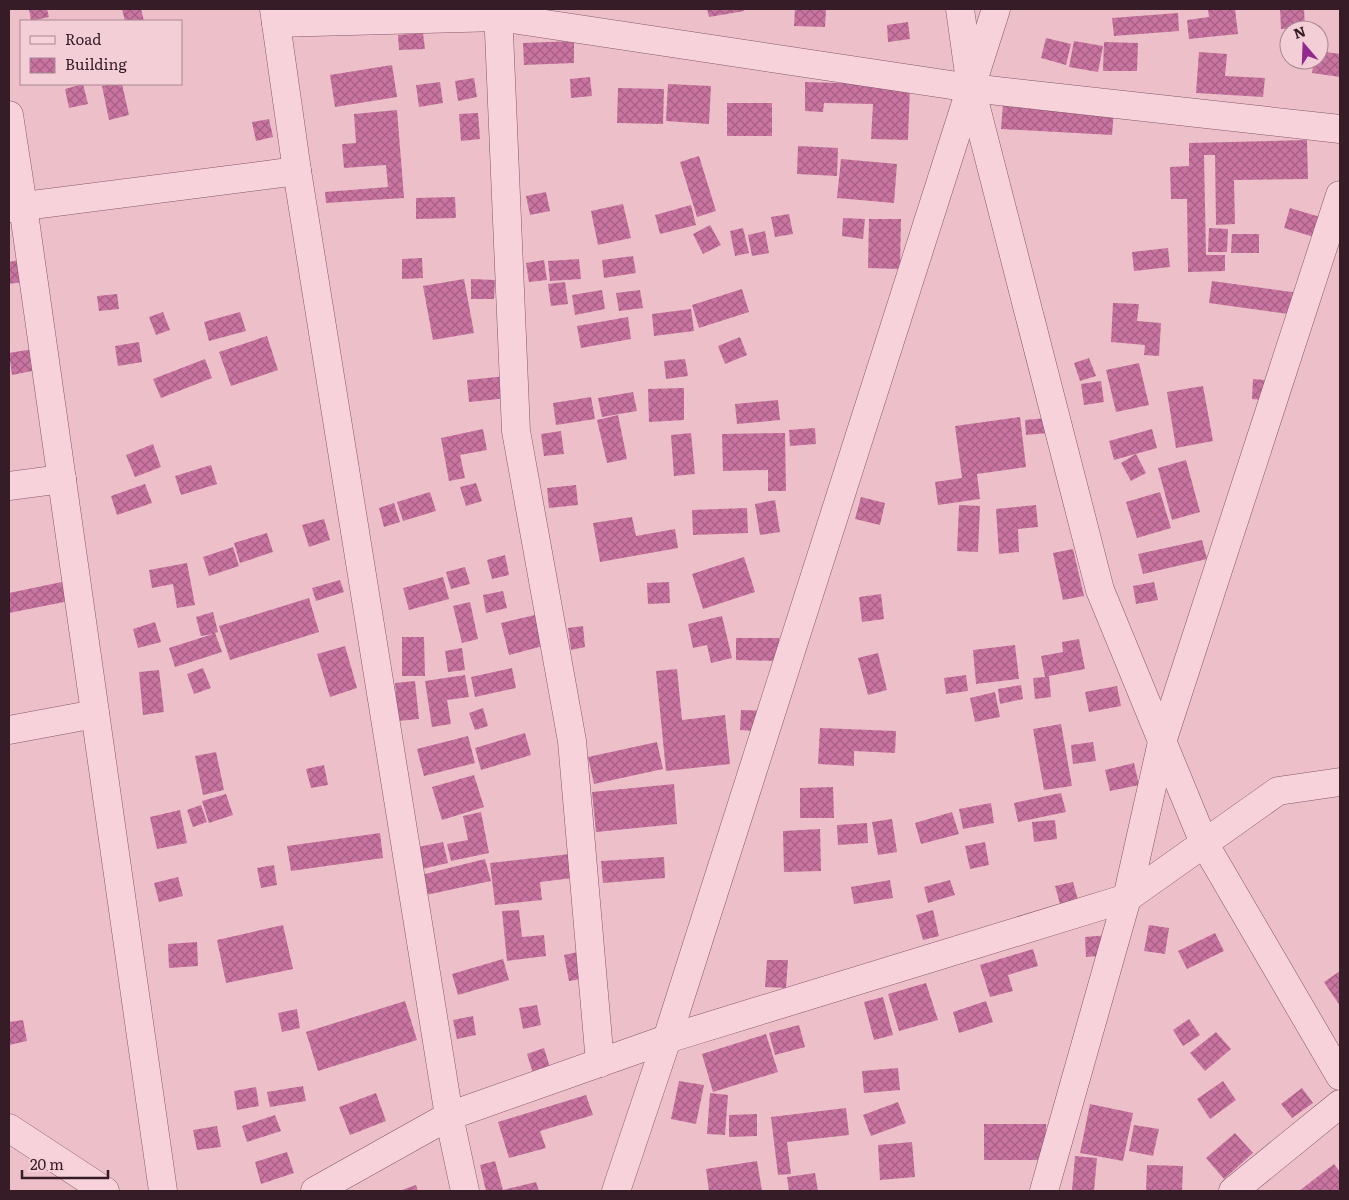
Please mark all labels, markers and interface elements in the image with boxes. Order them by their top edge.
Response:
legend [20,20,182,85]
north arrow [1279,20,1329,70]
text: N [1291,20,1308,43]
text: Road [65,27,101,50]
text: Building [65,52,127,75]
scale bar [22,1148,109,1180]
text: 20 m [30,1152,64,1175]

